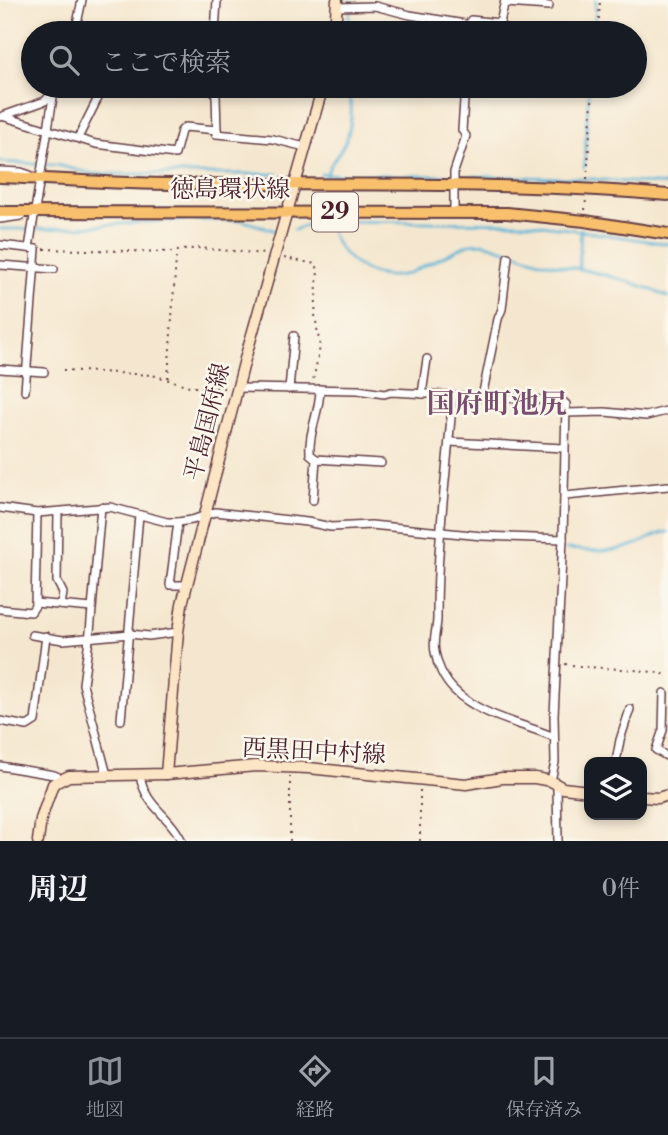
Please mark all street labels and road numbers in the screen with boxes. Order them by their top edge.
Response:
street label: 徳島環状線 [170,175,290,205]
road number: 29 [312,192,358,232]
street label: 平島国府線 [179,360,237,484]
street label: 西黒田中村線 [241,733,387,771]

